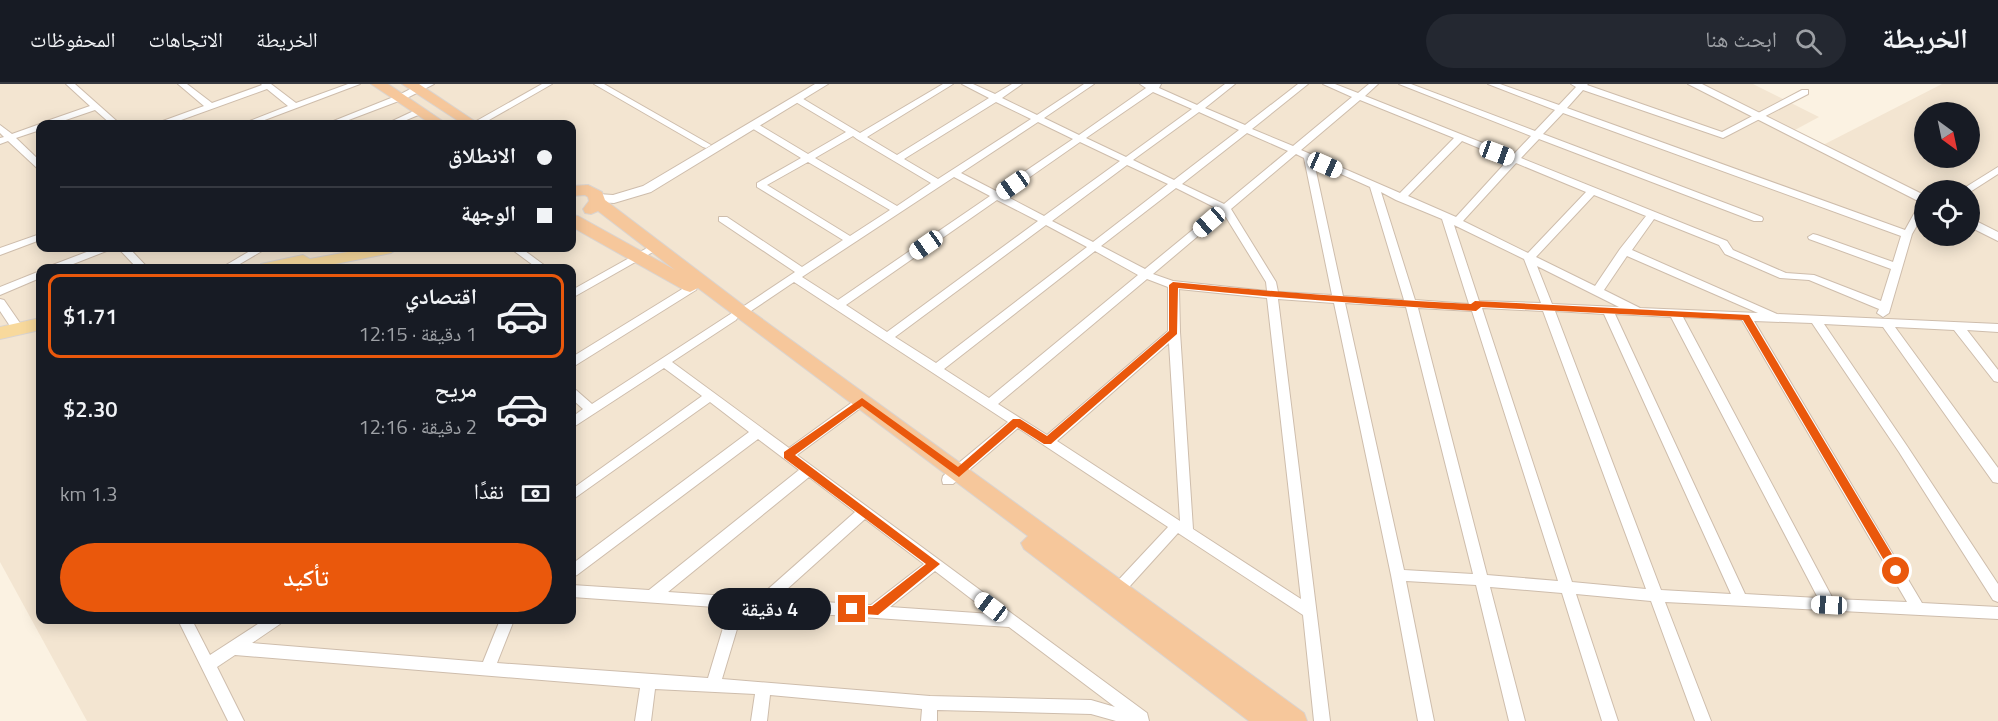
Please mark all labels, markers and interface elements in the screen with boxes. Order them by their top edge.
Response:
search box [1426,14,1846,68]
text: الخريطة [1882,16,1968,59]
text: ابحث هنا [1705,22,1777,56]
text: المحفوظات [30,23,115,55]
text: الاتجاهات [148,23,223,55]
text: الخريطة [256,23,318,55]
icon: search [1792,25,1825,58]
north arrow [1914,102,1980,168]
map controls [1914,102,1980,246]
text: الانطلاق [448,138,516,172]
car [1477,138,1517,168]
car [1305,149,1345,181]
car [993,167,1033,203]
button: locate [1914,180,1980,246]
text: الوجهة [461,196,516,230]
car [1190,203,1228,241]
car [906,227,946,263]
text: اقتصادي [405,279,477,313]
icon: car [495,289,549,343]
text: $1.71 [63,299,118,333]
text: 1 دقيقة · 12:15 [358,318,477,349]
text: مريح [434,372,477,406]
icon: car [495,382,549,436]
text: $2.30 [63,392,118,426]
text: 2 دقيقة · 12:16 [358,411,477,442]
text: نقدًا [474,474,504,508]
icon: cash [519,477,552,510]
text: 1.3 km [60,478,117,509]
button: تأكيد [60,543,552,612]
route start [1882,557,1909,584]
callout: 4 دقيقة [708,588,831,630]
car [971,589,1011,625]
text: 4 دقيقة [741,593,798,624]
route end [838,595,865,622]
car [1811,595,1847,615]

